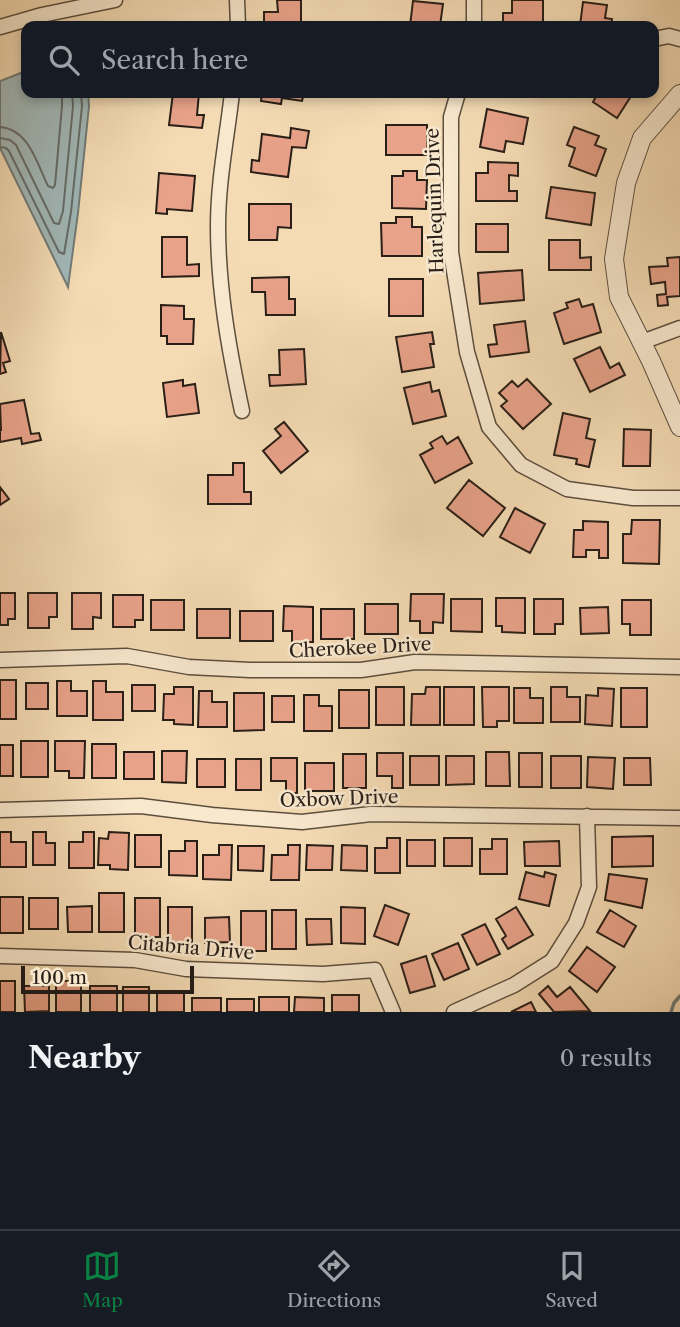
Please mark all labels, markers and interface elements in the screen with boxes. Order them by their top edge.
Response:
search box [21,21,659,98]
icon: search [45,41,83,79]
text: Search here [101,44,248,76]
street label: Harlequin Drive [420,128,449,274]
street label: Cherokee Drive [288,632,432,663]
street label: Oxbow Drive [279,785,399,812]
street label: Citabria Drive [127,931,255,964]
scale bar [21,963,194,995]
text: 100 m [32,966,87,989]
text: Nearby [28,1039,141,1076]
text: 0 results [560,1044,652,1072]
tab: Map [82,1247,123,1312]
tab: Directions [287,1247,381,1312]
tab: Saved [545,1247,598,1312]

